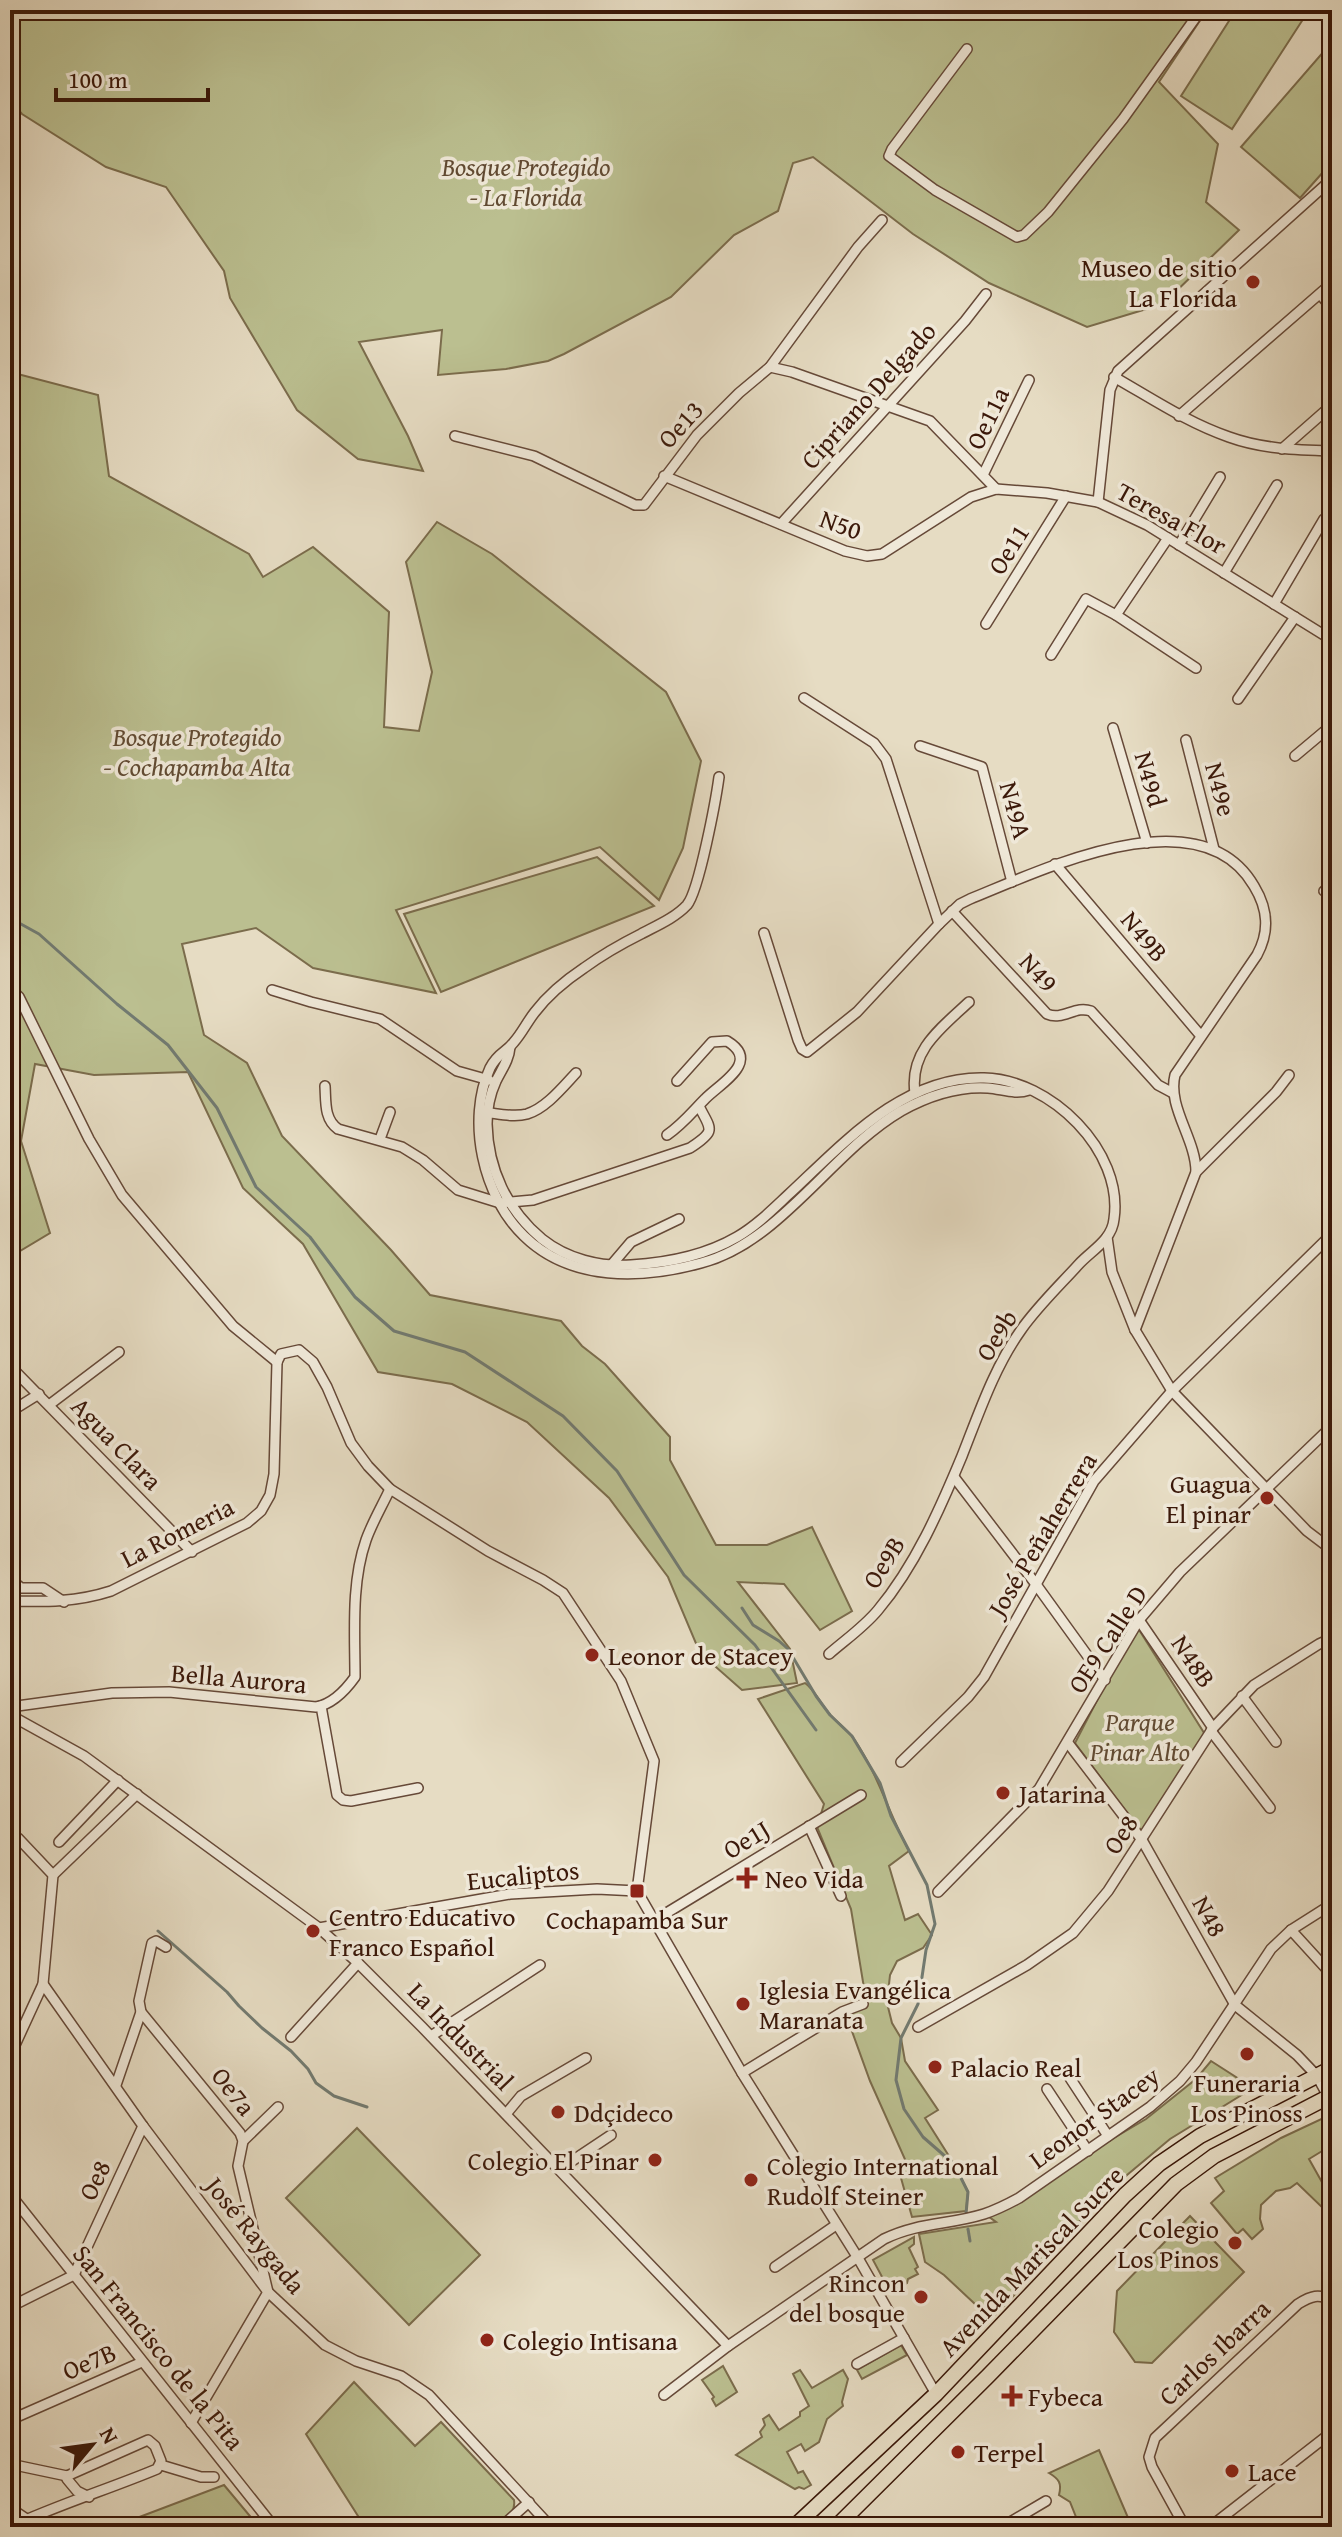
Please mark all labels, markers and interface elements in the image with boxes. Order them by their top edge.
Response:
scale bar [56,52,208,102]
text: 100 m [68,62,128,97]
park label: Bosque Protegido - La Florida [441,147,610,216]
place label: Museo de sitio La Florida [1081,248,1238,317]
marker: Museo de sitio La Florida [1244,273,1262,291]
street label: Cipriano Delgado [791,312,945,478]
street label: Oe11a [955,379,1019,456]
street label: Oe13 [648,391,712,457]
street label: Teresa Flor [1110,472,1234,564]
street label: N50 [815,498,867,550]
street label: Oe11 [977,516,1039,582]
park label: Bosque Protegido - Cochapamba Alta [103,717,291,786]
street label: N49d [1125,747,1177,811]
street label: N49e [1195,758,1247,820]
street label: N49A [990,777,1042,843]
street label: N49B [1112,902,1178,970]
street label: N49 [1010,943,1068,1001]
street label: Oe9b [965,1302,1027,1368]
street label: Agua Clara [62,1387,172,1499]
street label: José Peñaherrera [976,1444,1107,1626]
place label: Guagua El pinar [1166,1464,1252,1533]
street label: La Romeria [113,1486,241,1577]
marker: Guagua El pinar [1258,1489,1276,1507]
street label: Oe9B [852,1528,914,1596]
street label: OE9 Calle D [1057,1577,1157,1701]
street label: N48B [1162,1627,1226,1695]
place label: Leonor de Stacey [608,1636,793,1675]
marker: Leonor de Stacey [583,1646,601,1664]
street label: Bella Aurora [170,1653,309,1703]
park label: Parque Pinar Alto [1089,1702,1190,1771]
place label: Jatarina [1016,1774,1107,1813]
marker: Jatarina [994,1784,1012,1802]
street label: Oe8 [1093,1806,1147,1862]
street label: Oe1J [715,1810,777,1868]
street label: Eucaliptos [465,1850,581,1900]
place label: Neo Vida [765,1859,864,1898]
marker: Neo Vida [736,1867,758,1889]
marker: Cochapamba Sur [628,1882,646,1900]
street label: N48 [1183,1888,1237,1944]
place label: Centro Educativo Franco Español [329,1897,516,1966]
place label: Cochapamba Sur [546,1900,728,1939]
marker: Centro Educativo Franco Español [304,1922,322,1940]
place label: Iglesia Evangélica Maranata [759,1970,952,2039]
street label: La Industrial [399,1973,523,2099]
marker: Iglesia Evangélica Maranata [734,1995,752,2013]
marker: Funeraria Los Pinoss [1238,2045,1256,2063]
place label: Palacio Real [951,2048,1081,2087]
street label: Leonor Stacey [1021,2056,1168,2178]
street label: Oe7a [202,2058,266,2124]
marker: Palacio Real [926,2058,944,2076]
place label: Funeraria Los Pinoss [1191,2063,1303,2132]
place label: Ddçideco [574,2093,673,2132]
marker: Ddçideco [549,2103,567,2121]
place label: Colegio El Pinar [468,2141,639,2180]
place label: Colegio International Rudolf Steiner [767,2146,999,2215]
marker: Colegio El Pinar [646,2151,664,2169]
street label: Oe8 [68,2153,120,2207]
street label: Avenida Mariscal Sucre [929,2157,1133,2365]
street label: José Raygada [194,2165,316,2303]
marker: Colegio International Rudolf Steiner [742,2171,760,2189]
place label: Colegio Los Pinos [1118,2209,1219,2278]
marker: Colegio Los Pinos [1226,2234,1244,2252]
street label: San Francisco de la Pita [64,2236,255,2459]
place label: Rincon del bosque [789,2263,905,2332]
marker: Rincon del bosque [912,2288,930,2306]
street label: Carlos Ibarra [1149,2289,1279,2414]
place label: Colegio Intisana [503,2321,678,2360]
marker: Colegio Intisana [478,2331,496,2349]
street label: Oe7B [56,2332,122,2390]
place label: Fybeca [1028,2377,1104,2416]
marker: Fybeca [1003,2387,1021,2405]
north arrow [52,2405,132,2485]
text: N [92,2421,127,2450]
place label: Terpel [974,2433,1044,2472]
marker: Terpel [949,2443,967,2461]
place label: Lace [1248,2452,1297,2491]
marker: Lace [1223,2462,1241,2480]

